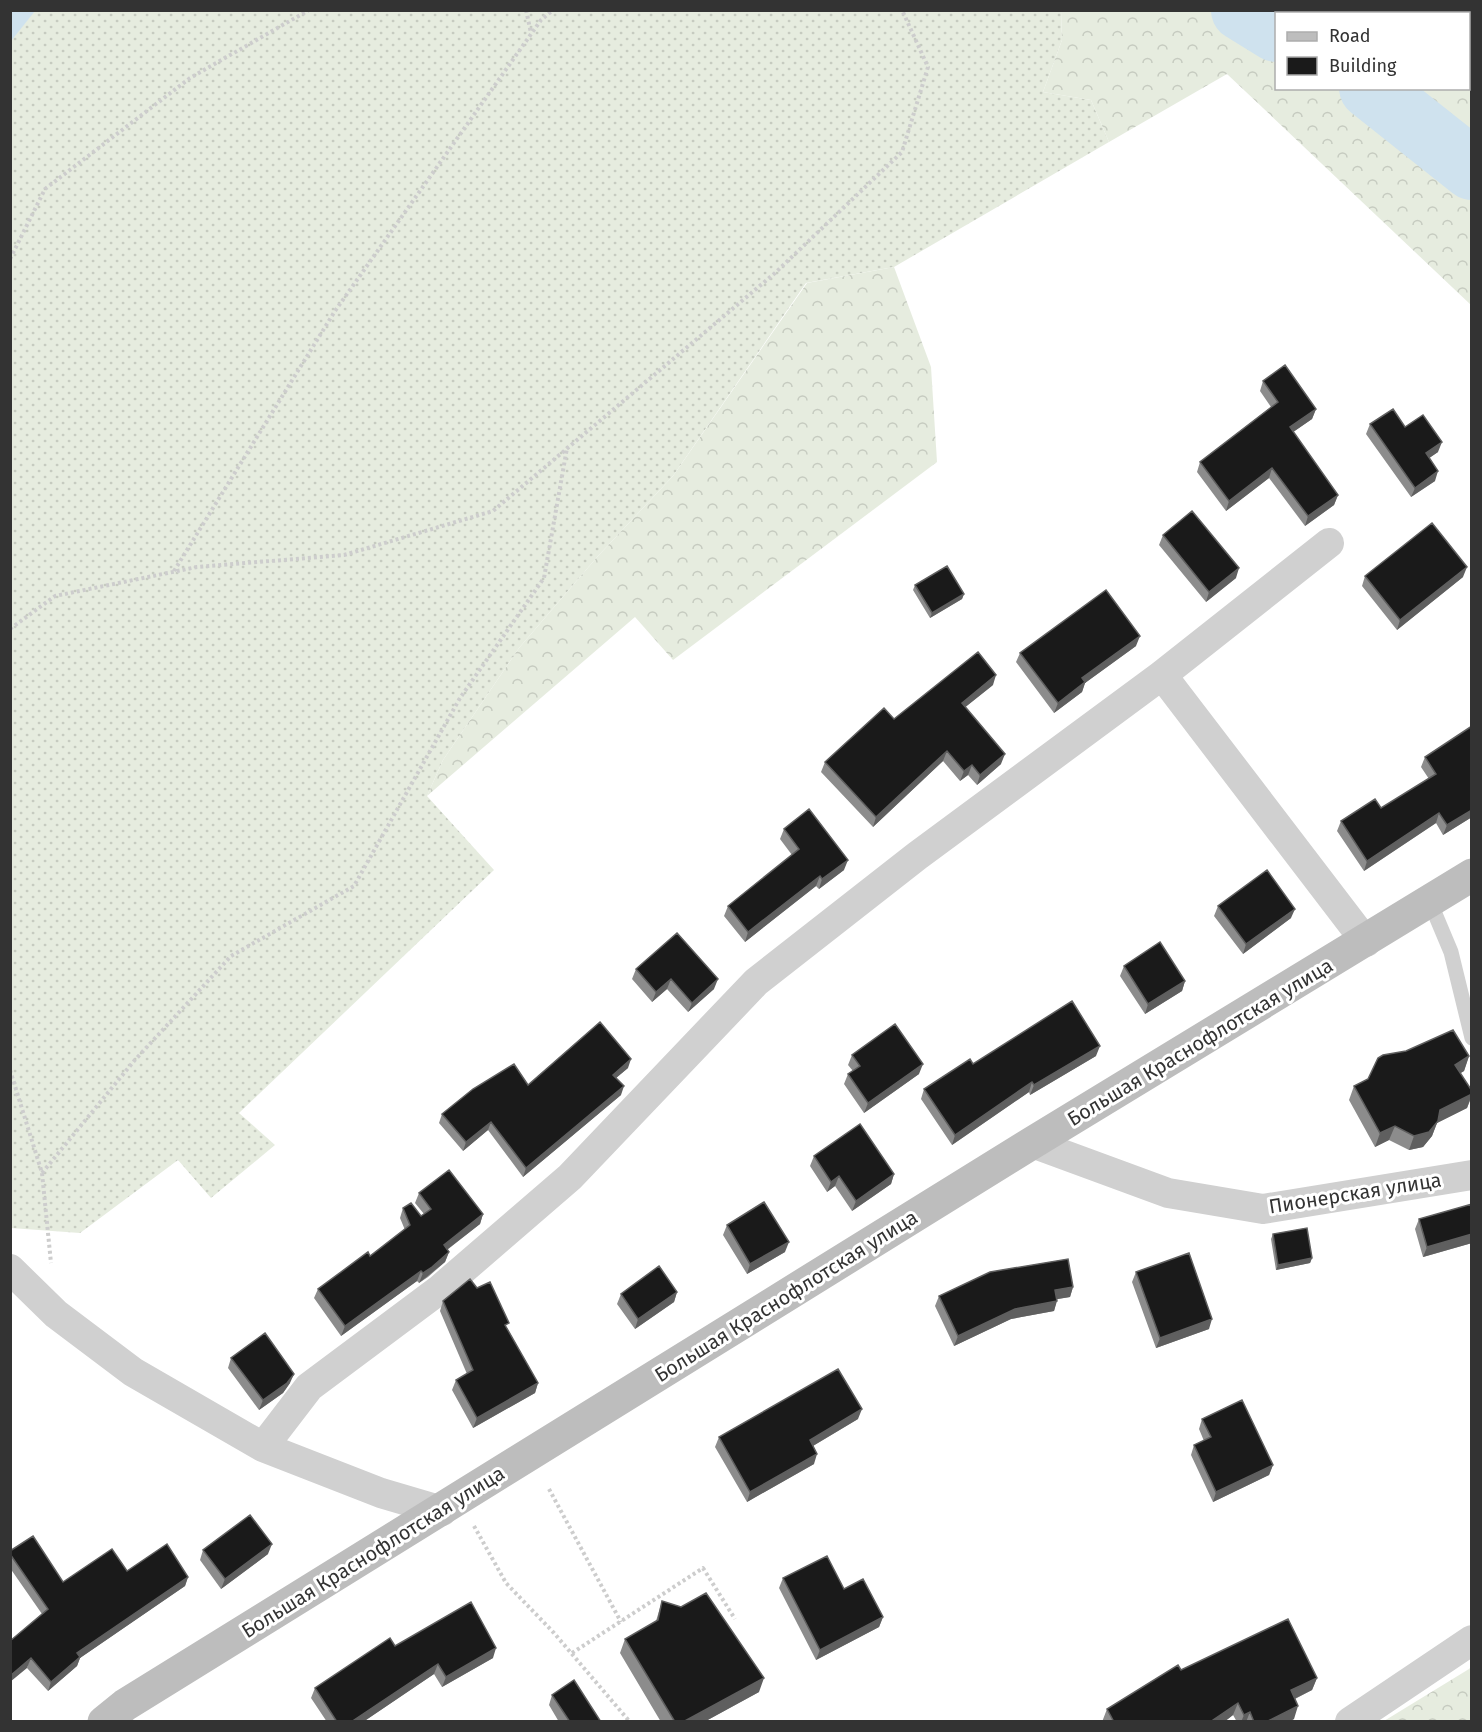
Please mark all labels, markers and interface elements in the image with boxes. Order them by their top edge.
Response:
legend [1275,12,1470,90]
text: Road [1329,25,1371,47]
text: Building [1329,55,1397,77]
street label: Большая Краснофлотская улица [1063,953,1337,1131]
street label: Пионерская улица [1267,1168,1443,1218]
street label: Большая Краснофлотская улица [650,1205,922,1387]
street label: Большая Краснофлотская улица [237,1461,509,1643]

